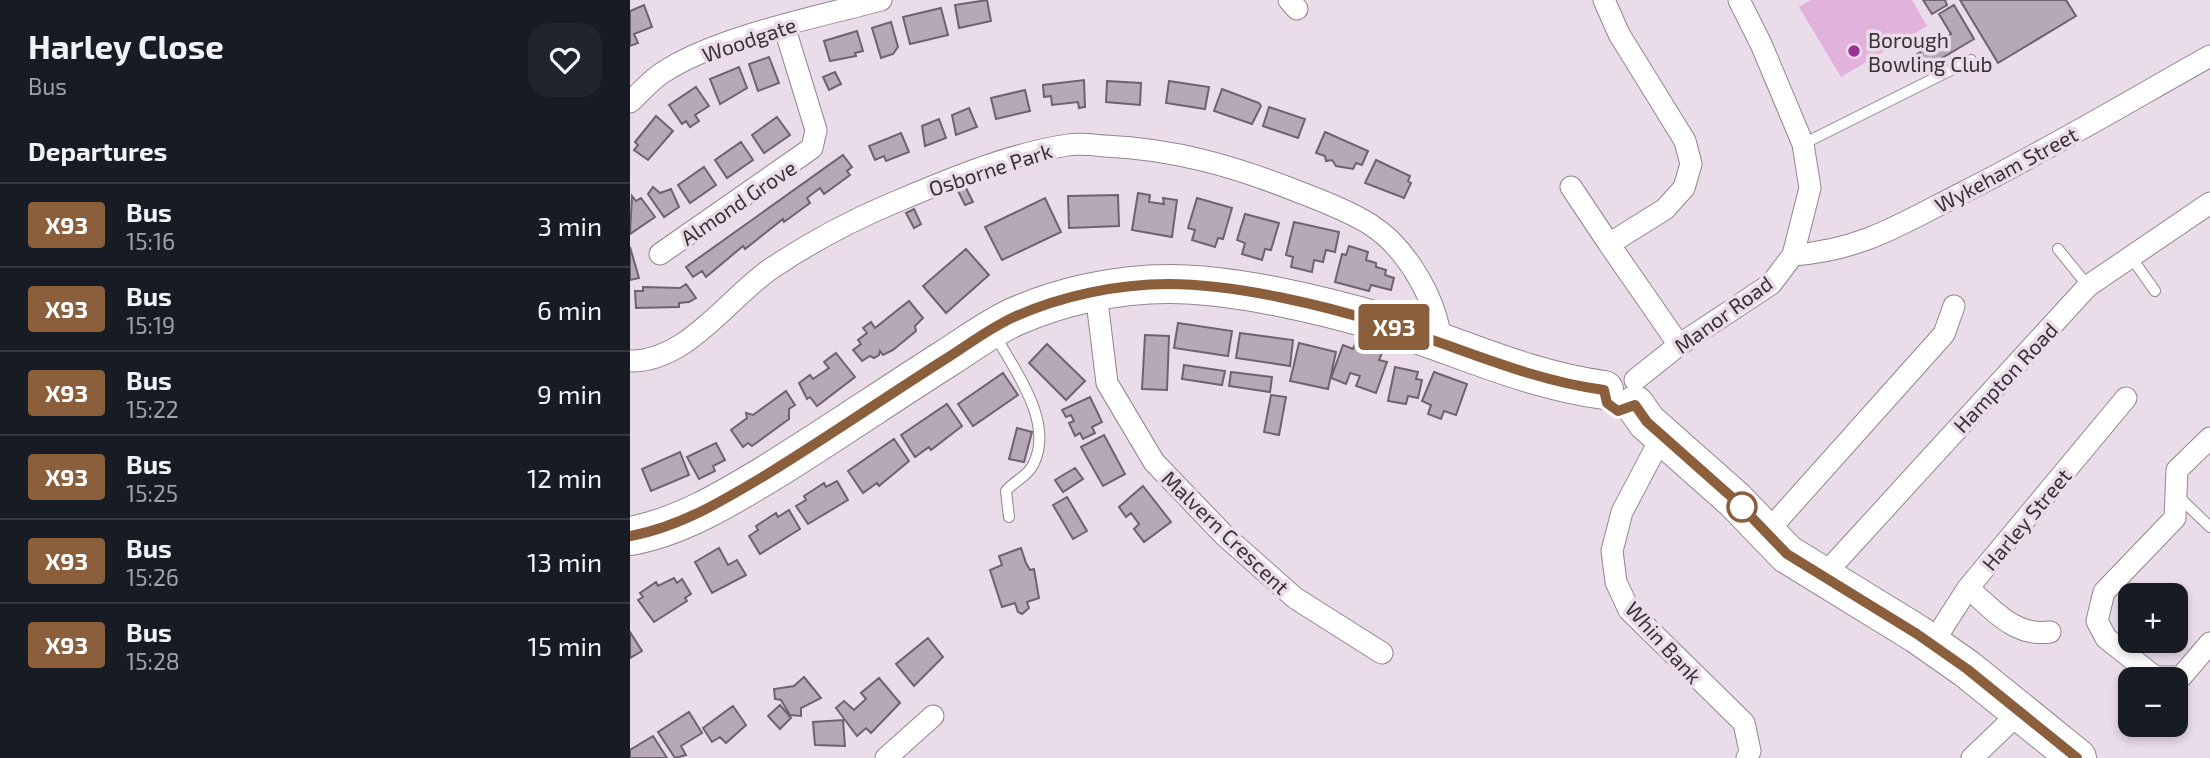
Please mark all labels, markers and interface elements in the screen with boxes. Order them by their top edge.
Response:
street label: Woodgate [699,11,799,67]
button: heart [528,23,602,97]
text: Harley Close [28,26,224,66]
place label: Borough Bowling Club [1868,27,1992,76]
marker: Borough Bowling Club [1846,43,1862,59]
text: Bus [28,72,67,100]
street label: Wykeham Street [1930,121,2082,217]
text: Departures [28,135,167,166]
street label: Osborne Park [925,137,1055,201]
street label: Almond Grove [675,154,801,250]
text: Bus [126,196,172,227]
text: X93 [45,210,88,239]
text: 3 min [537,210,602,241]
text: 15:16 [126,227,175,255]
street label: Manor Road [1669,270,1777,358]
text: Bus [126,280,172,311]
text: X93 [45,294,88,323]
text: 6 min [537,294,602,325]
line badge: X93 [1354,304,1434,350]
text: 15:19 [126,311,175,339]
text: X93 [1372,312,1416,341]
street label: Hampton Road [1948,317,2062,437]
text: Bus [126,364,172,395]
text: X93 [45,378,88,407]
text: 9 min [537,378,602,409]
text: 15:22 [126,395,179,423]
text: Bus [126,448,172,479]
text: X93 [45,462,88,491]
text: 12 min [527,462,602,493]
street label: Harley Street [1976,463,2076,575]
street label: Malvern Crescent [1157,465,1295,599]
text: 15:25 [126,479,178,507]
unlabelled marker [1727,492,1757,522]
text: Bus [126,532,172,563]
text: X93 [45,546,88,575]
text: 13 min [527,546,602,577]
text: 15:26 [126,563,179,591]
map controls [2118,583,2188,737]
button: + [2118,583,2188,653]
street label: Whin Bank [1621,596,1708,688]
text: Bus [126,616,172,647]
text: X93 [45,630,88,659]
text: 15 min [528,630,602,661]
text: 15:28 [126,647,180,675]
button: − [2118,667,2188,737]

